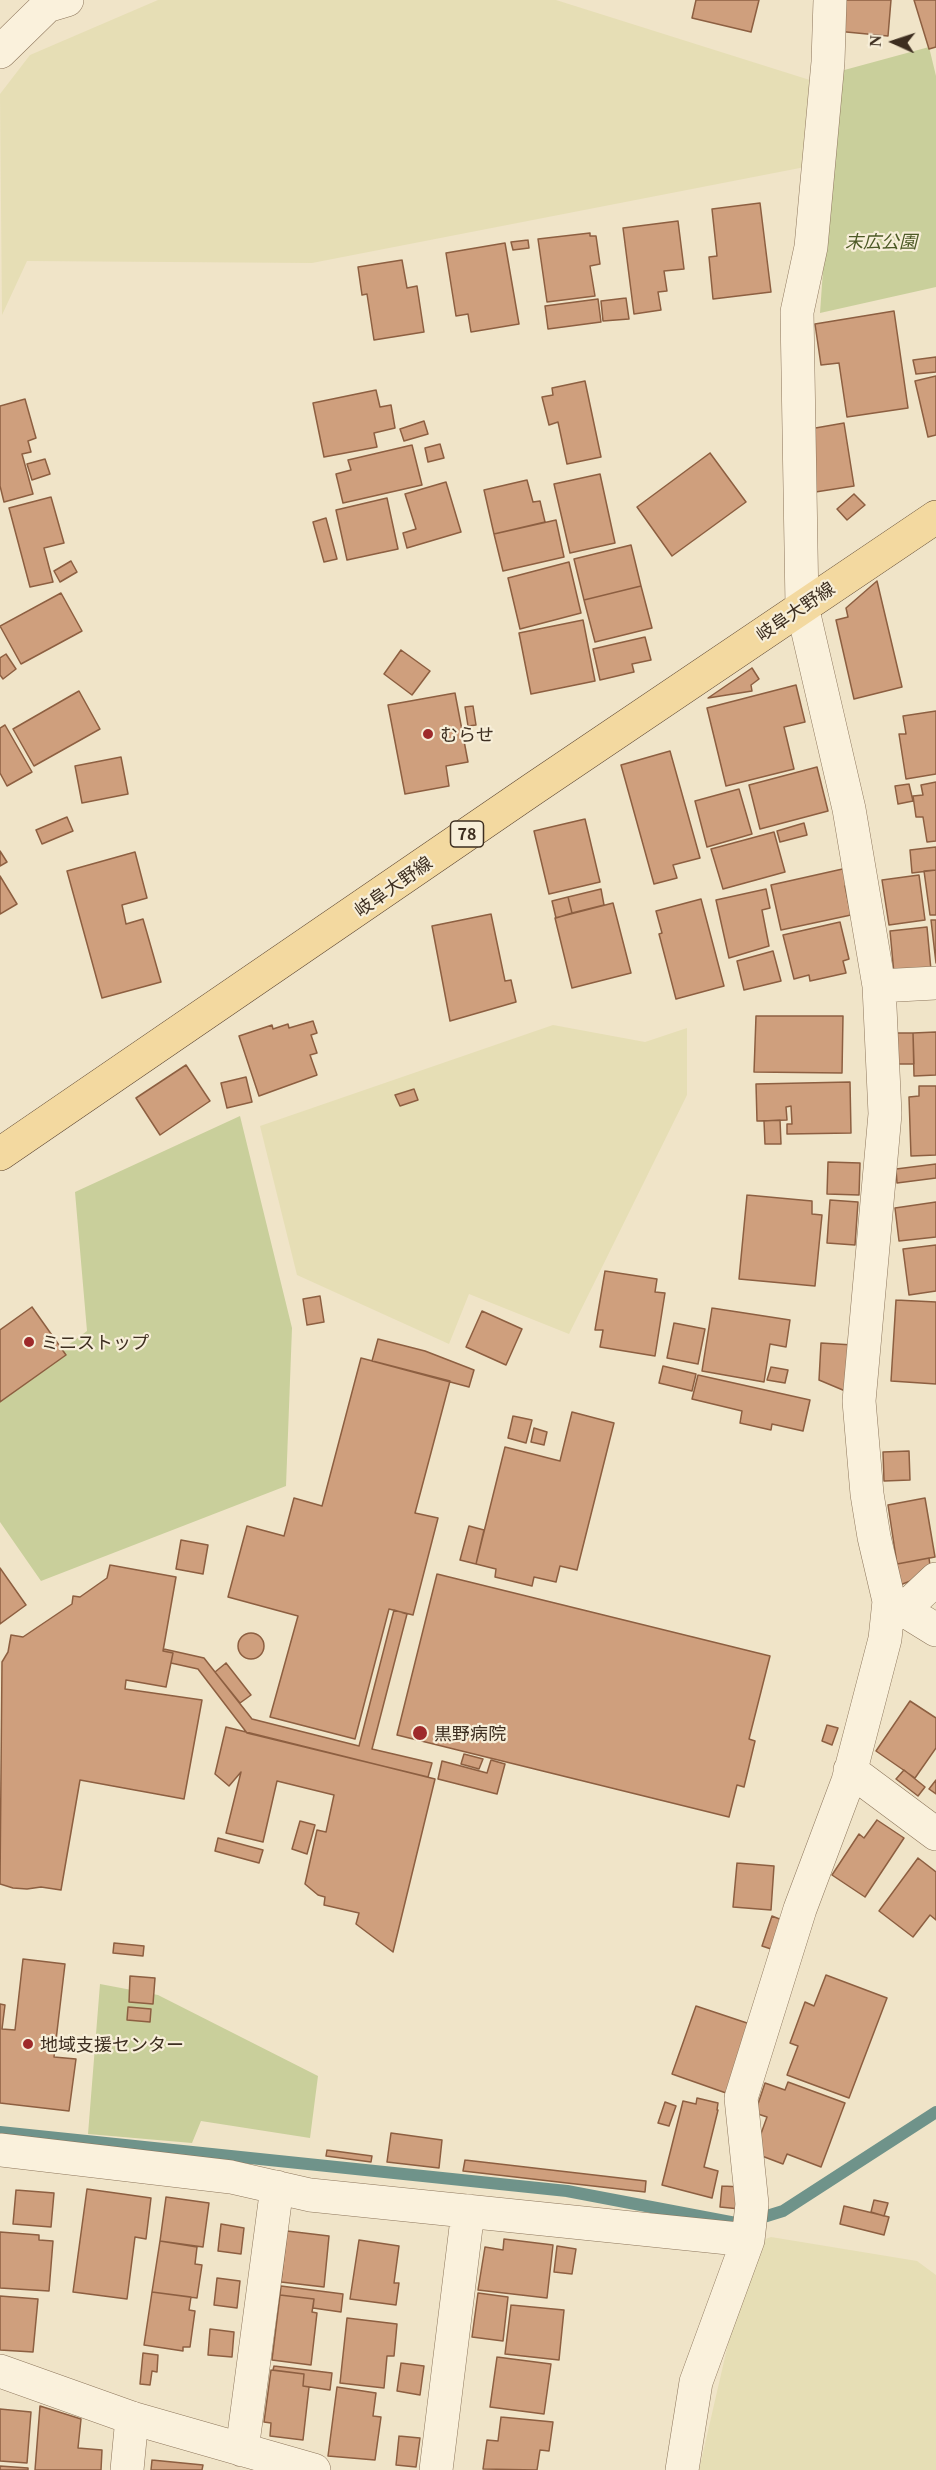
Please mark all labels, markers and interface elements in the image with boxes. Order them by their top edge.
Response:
north arrow [864,12,924,72]
text: N [867,35,884,47]
park label: 末広公園 [845,230,917,252]
street label: 岐阜大野線 [752,577,838,645]
place label: むらせ [440,723,494,745]
marker: むらせ [421,727,435,741]
road number: 78 [450,821,484,847]
street label: 岐阜大野線 [350,851,436,921]
place label: ミニストップ [41,1331,149,1353]
marker: ミニストップ [22,1335,36,1349]
place label: 黒野病院 [434,1722,506,1744]
marker: 黒野病院 [411,1724,429,1742]
place label: 地域支援センター [40,2033,184,2055]
marker: 地域支援センター [21,2037,35,2051]

